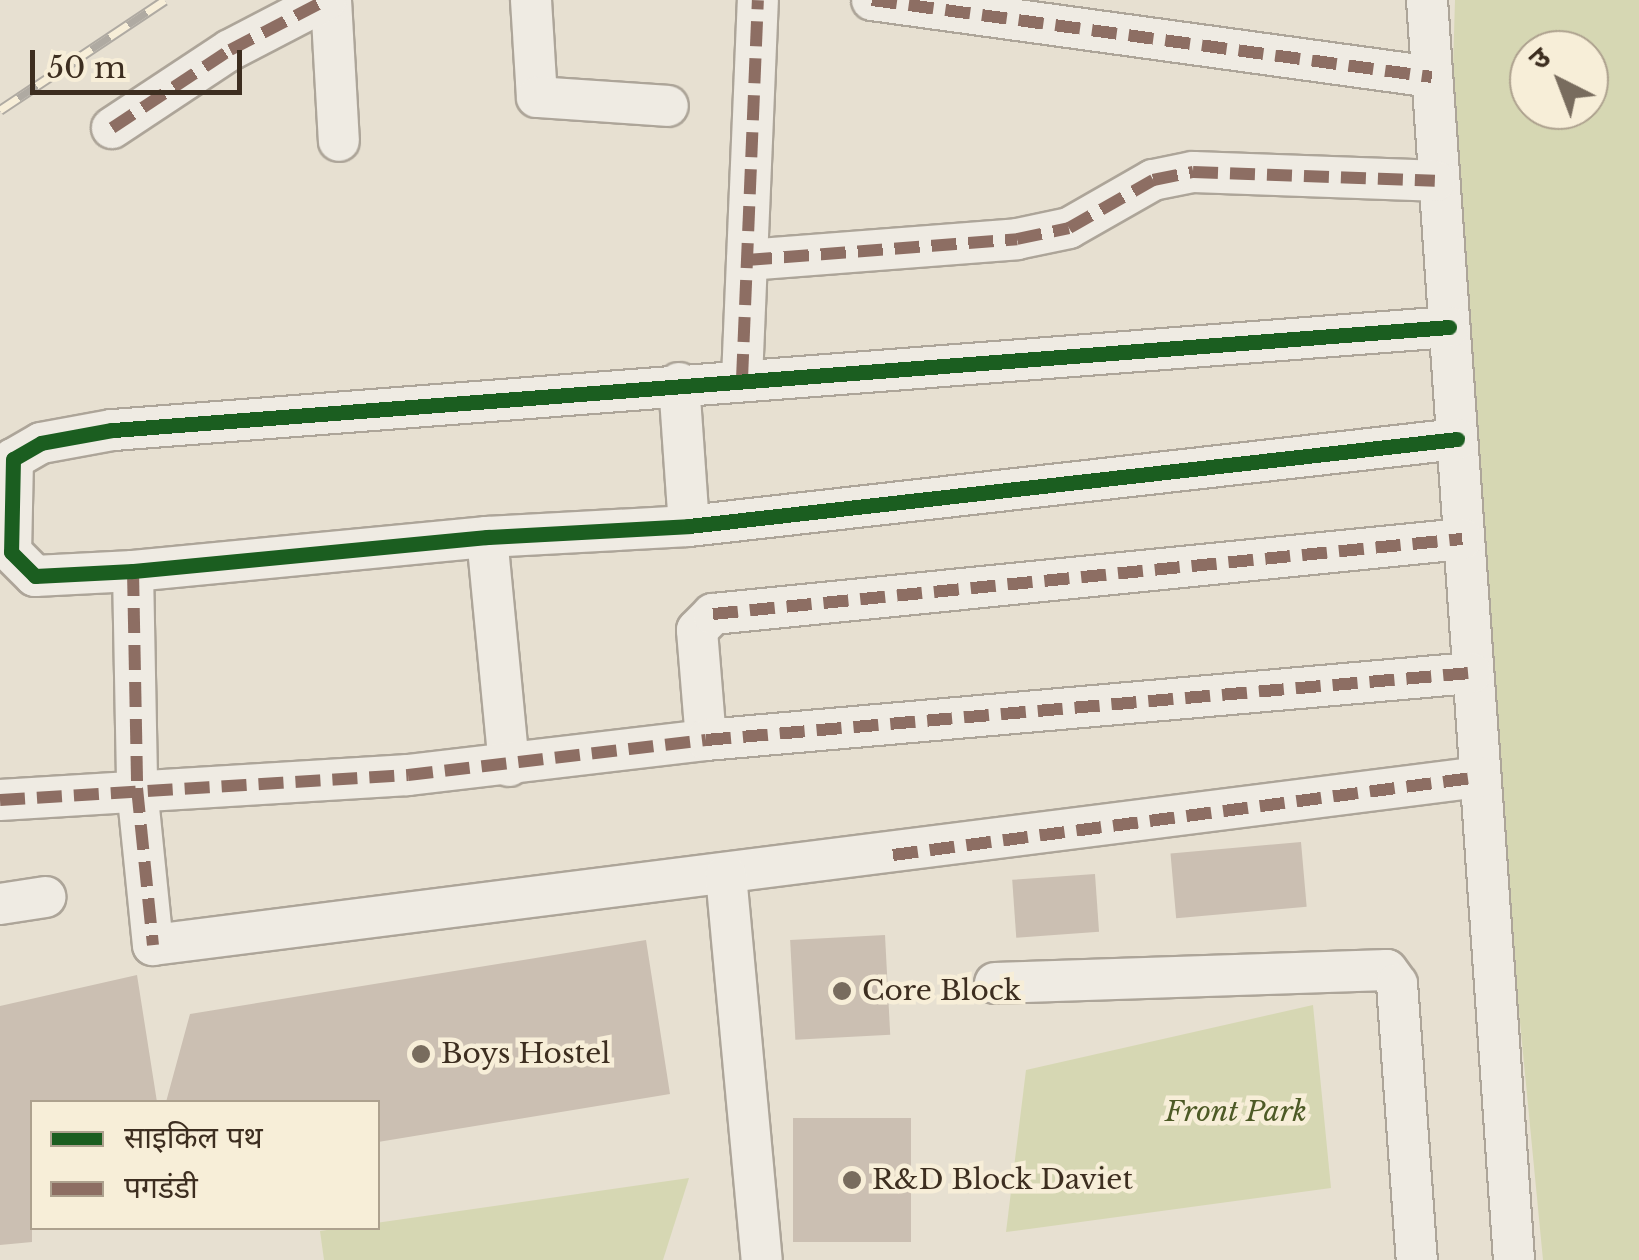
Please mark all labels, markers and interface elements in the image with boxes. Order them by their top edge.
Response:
scale bar [35,30,248,92]
north arrow [1509,30,1609,130]
text: उ [1522,40,1558,77]
text: 50 m [47,49,126,86]
place label: Core Block [862,974,1021,1008]
marker: Core Block [831,980,853,1002]
place label: Boys Hostel [441,1037,610,1071]
marker: Boys Hostel [410,1043,432,1065]
park label: Front Park [1165,1095,1307,1129]
legend [30,1100,380,1230]
text: साइकिल पथ [124,1119,263,1156]
place label: R&D Block Daviet [872,1163,1133,1197]
text: पगडंडी [124,1169,198,1206]
marker: R&D Block Daviet [841,1169,863,1191]

